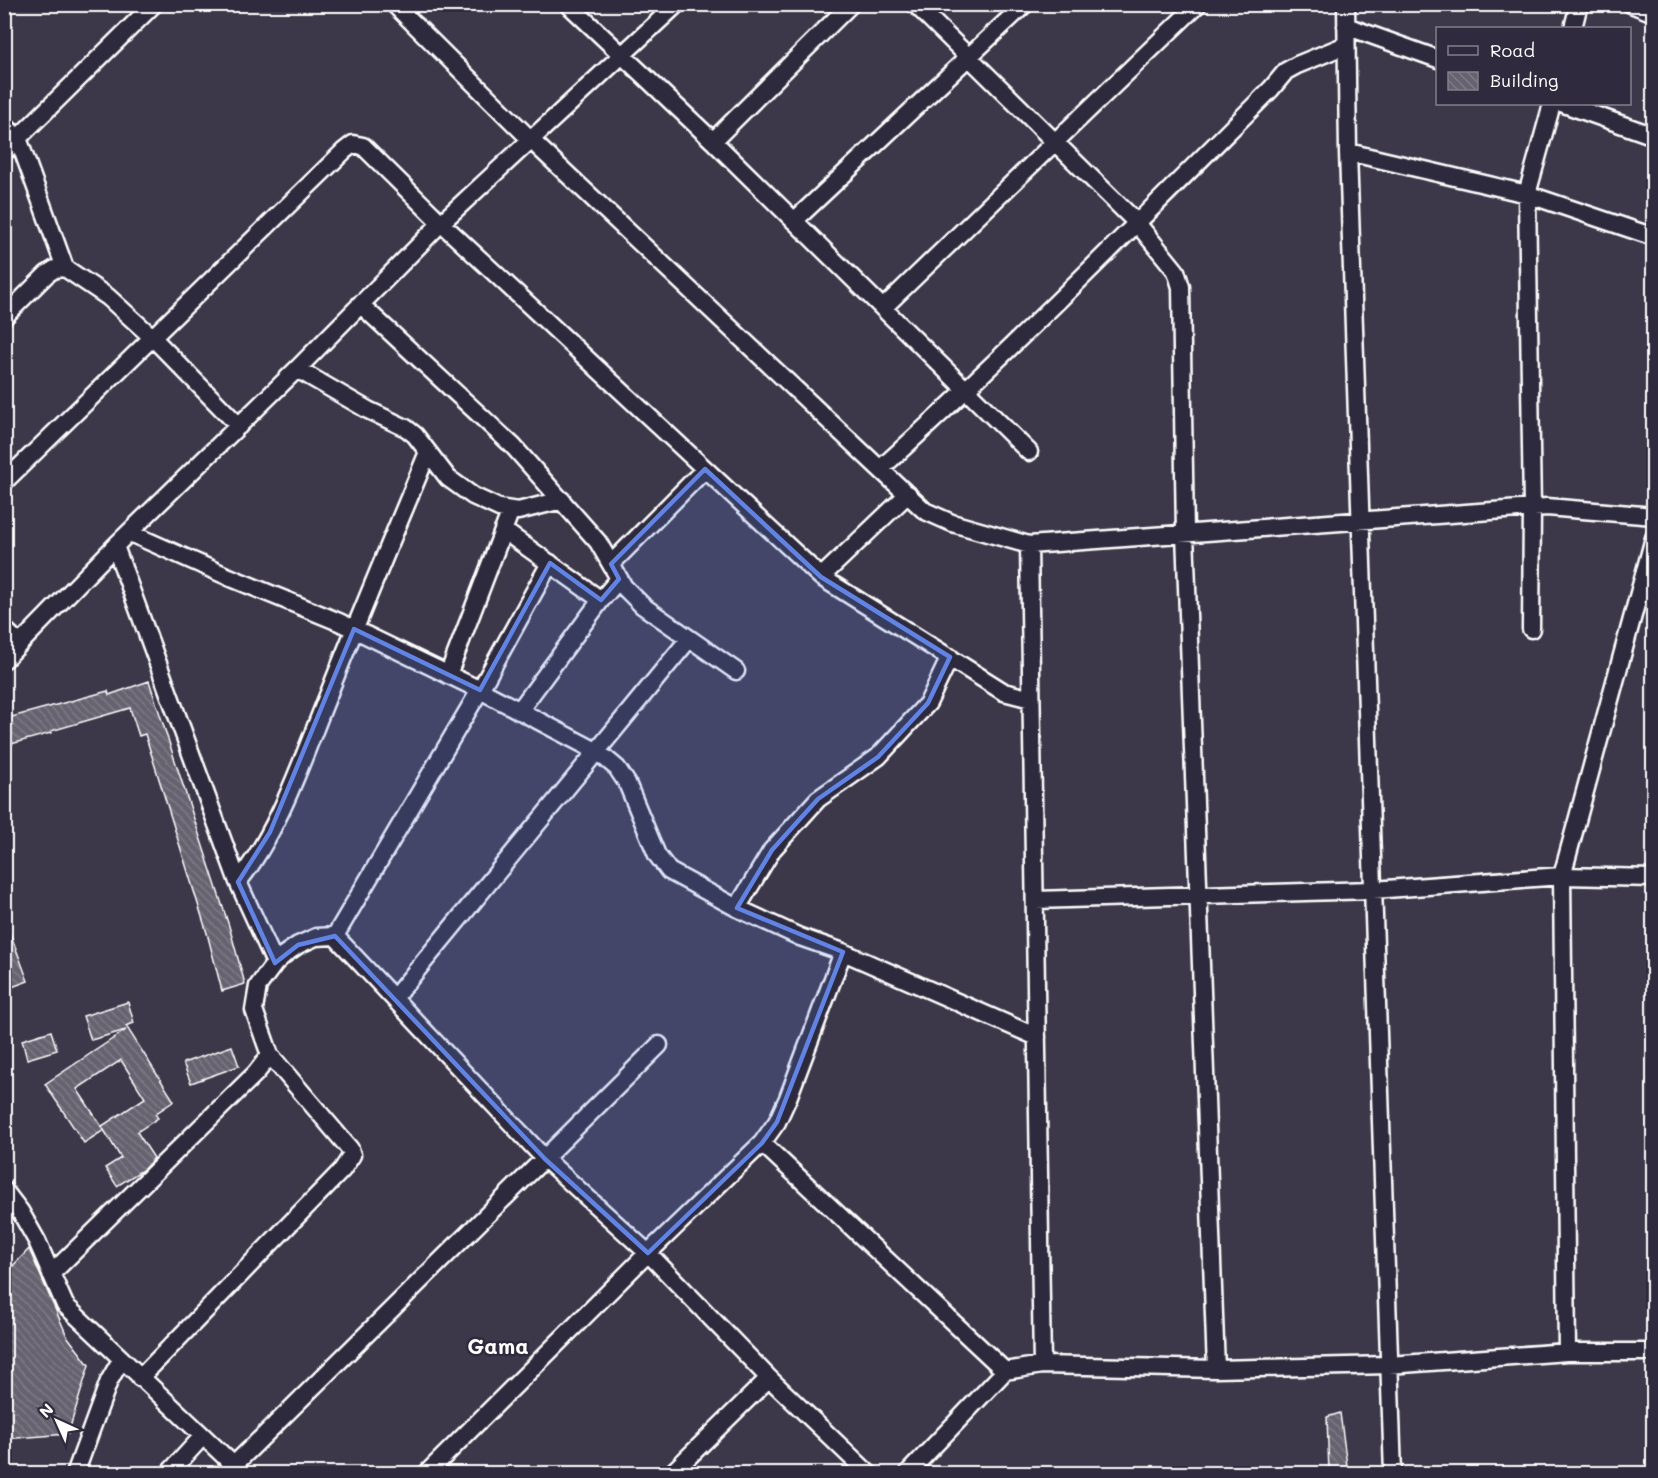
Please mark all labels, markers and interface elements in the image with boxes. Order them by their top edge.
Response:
legend [1436,27,1631,105]
text: Road [1490,38,1535,62]
text: Building [1490,68,1558,92]
district label: Gama [467,1331,529,1360]
north arrow [27,1391,87,1451]
text: N [34,1398,58,1422]

